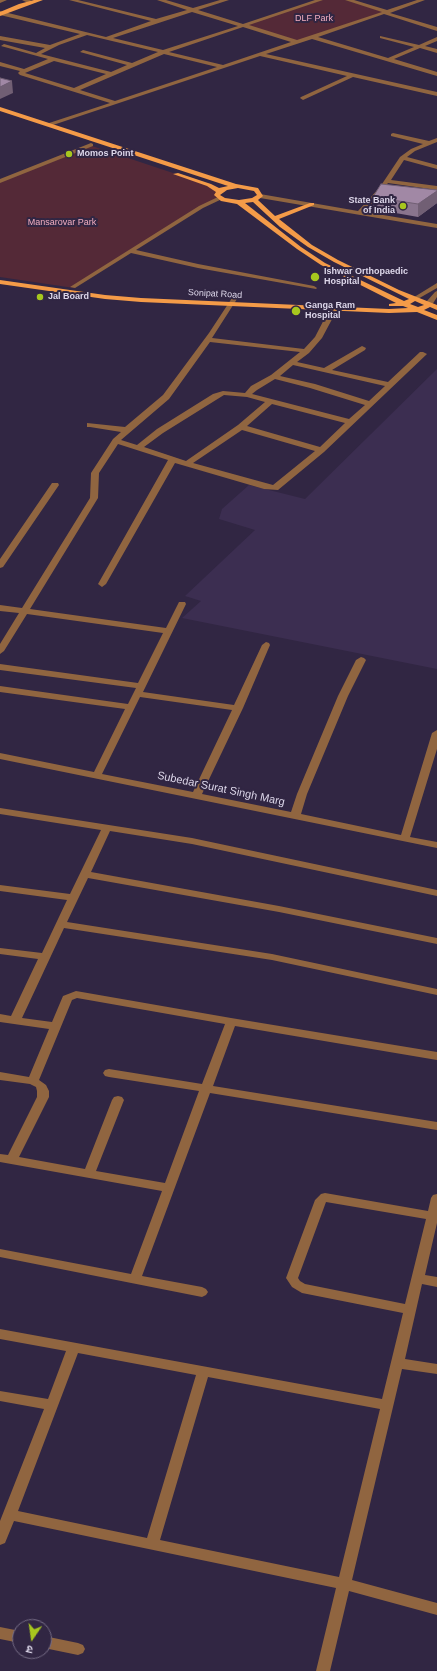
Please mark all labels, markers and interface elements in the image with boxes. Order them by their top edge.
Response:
park label: DLF Park [295,14,333,24]
marker: Momos Point [64,149,74,159]
place label: Momos Point [77,149,133,159]
place label: State Bank of India [348,196,395,217]
marker: State Bank of India [398,201,408,211]
park label: Mansarovar Park [28,218,96,228]
place label: Ishwar Orthopaedic Hospital [324,267,408,288]
marker: Ishwar Orthopaedic Hospital [309,271,321,283]
street label: Sonipat Road [187,287,243,301]
marker: Jal Board [35,292,45,302]
place label: Jal Board [48,292,89,302]
place label: Ganga Ram Hospital [305,301,355,322]
marker: Ganga Ram Hospital [290,305,302,317]
street label: Subedar Surat Singh Marg [156,769,286,809]
north arrow [12,1619,52,1659]
text: उ [25,1643,34,1656]

